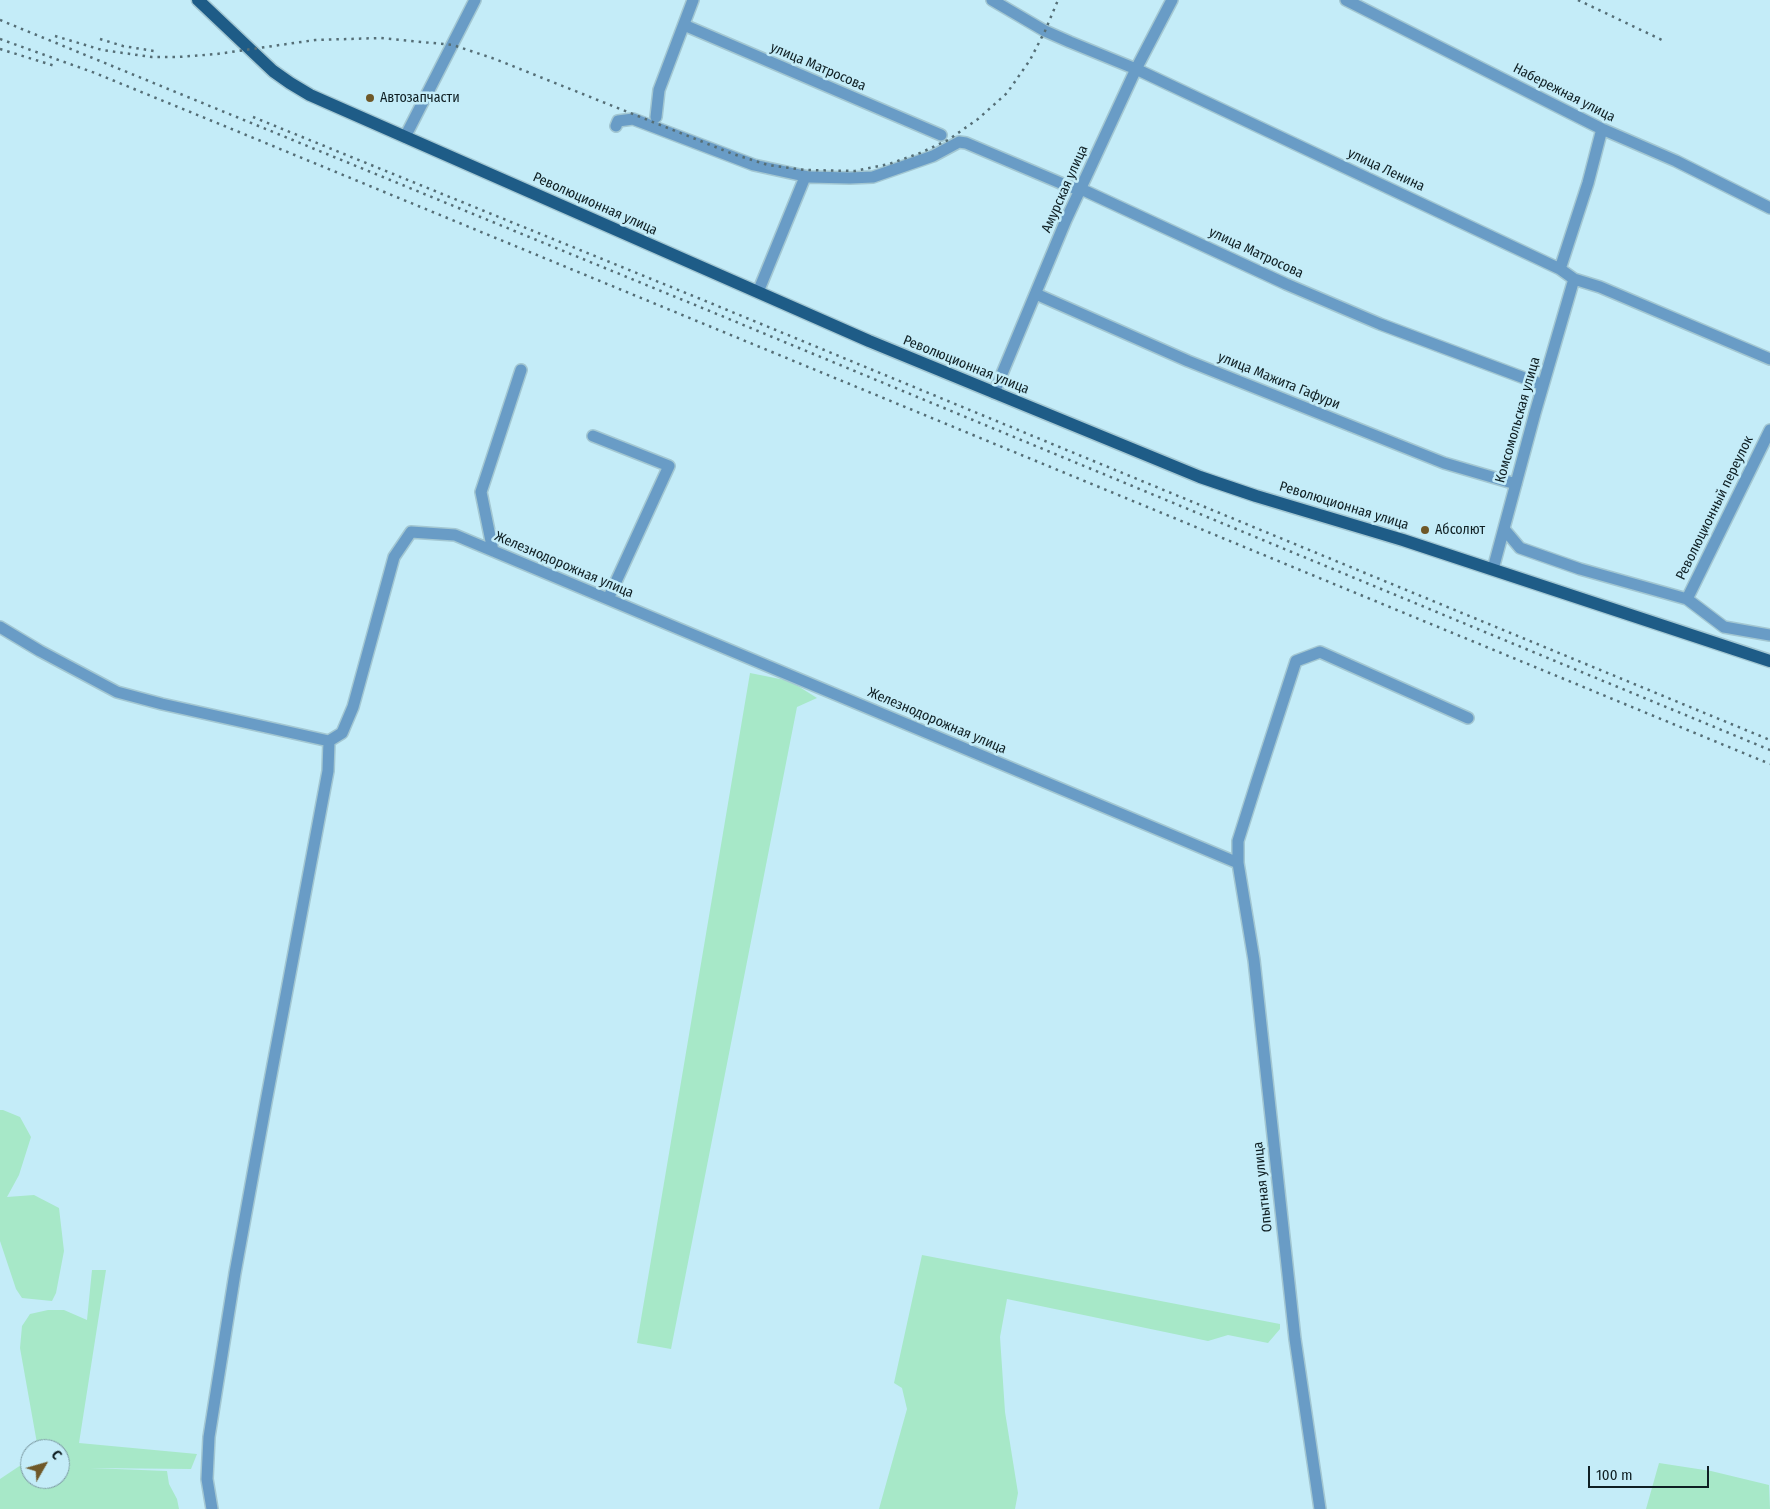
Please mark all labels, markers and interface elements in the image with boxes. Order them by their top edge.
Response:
street label: улица Матросова [768,39,868,95]
street label: Набережная улица [1510,60,1618,126]
place label: Автозапчасти [380,90,460,106]
marker: Автозапчасти [364,92,376,104]
street label: Амурская улица [1038,143,1092,235]
street label: улица Ленина [1345,145,1427,195]
street label: Революционная улица [530,169,660,239]
street label: улица Матросова [1206,224,1306,282]
street label: Революционная улица [900,332,1032,398]
street label: улица Мажита Гафури [1215,349,1343,413]
street label: Комсомольская улица [1492,355,1544,485]
street label: Революционный переулок [1673,433,1757,583]
street label: Революционная улица [1277,478,1411,534]
place label: Абсолют [1435,522,1485,538]
marker: Абсолют [1419,524,1431,536]
street label: Железнодорожная улица [492,528,636,602]
street label: Железнодорожная улица [865,684,1009,758]
street label: Опытная улица [1250,1141,1276,1233]
north arrow [20,1439,70,1489]
text: С [47,1447,65,1463]
scale bar [1590,1456,1711,1488]
text: 100 m [1596,1466,1633,1484]

